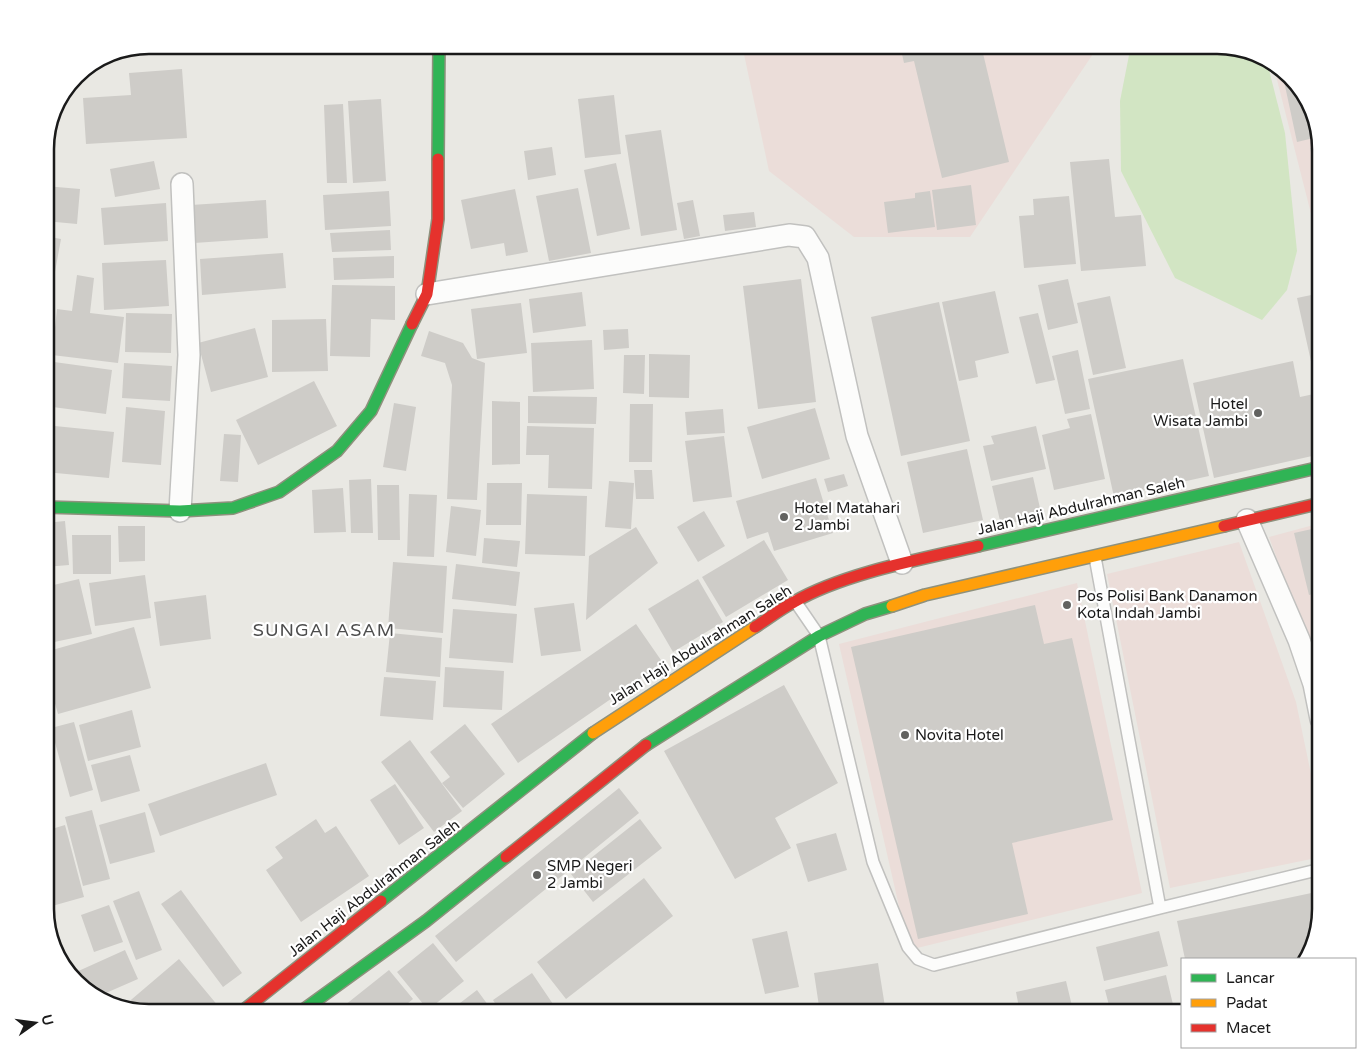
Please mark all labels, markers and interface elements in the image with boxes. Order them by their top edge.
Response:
place label: Hotel Wisata Jambi [1153,395,1248,430]
marker: Hotel Wisata Jambi [1252,407,1264,419]
street label: Jalan Haji Abdulrahman Saleh [976,473,1186,539]
place label: Hotel Matahari 2 Jambi [794,499,900,534]
marker: Hotel Matahari 2 Jambi [778,511,790,523]
street label: Jalan Haji Abdulrahman Saleh [605,581,795,709]
place label: Pos Polisi Bank Danamon Kota Indah Jambi [1077,587,1258,622]
marker: Pos Polisi Bank Danamon Kota Indah Jambi [1061,599,1073,611]
district label: SUNGAI ASAM [253,619,395,641]
place label: Novita Hotel [915,726,1004,744]
marker: Novita Hotel [899,729,911,741]
street label: Jalan Haji Abdulrahman Saleh [285,816,463,960]
place label: SMP Negeri 2 Jambi [547,857,632,892]
marker: SMP Negeri 2 Jambi [531,869,543,881]
legend [1181,958,1356,1048]
text: Lancar [1226,969,1275,987]
text: Padat [1226,994,1268,1012]
north arrow [10,998,60,1048]
text: U [38,1013,57,1027]
text: Macet [1226,1019,1271,1037]

